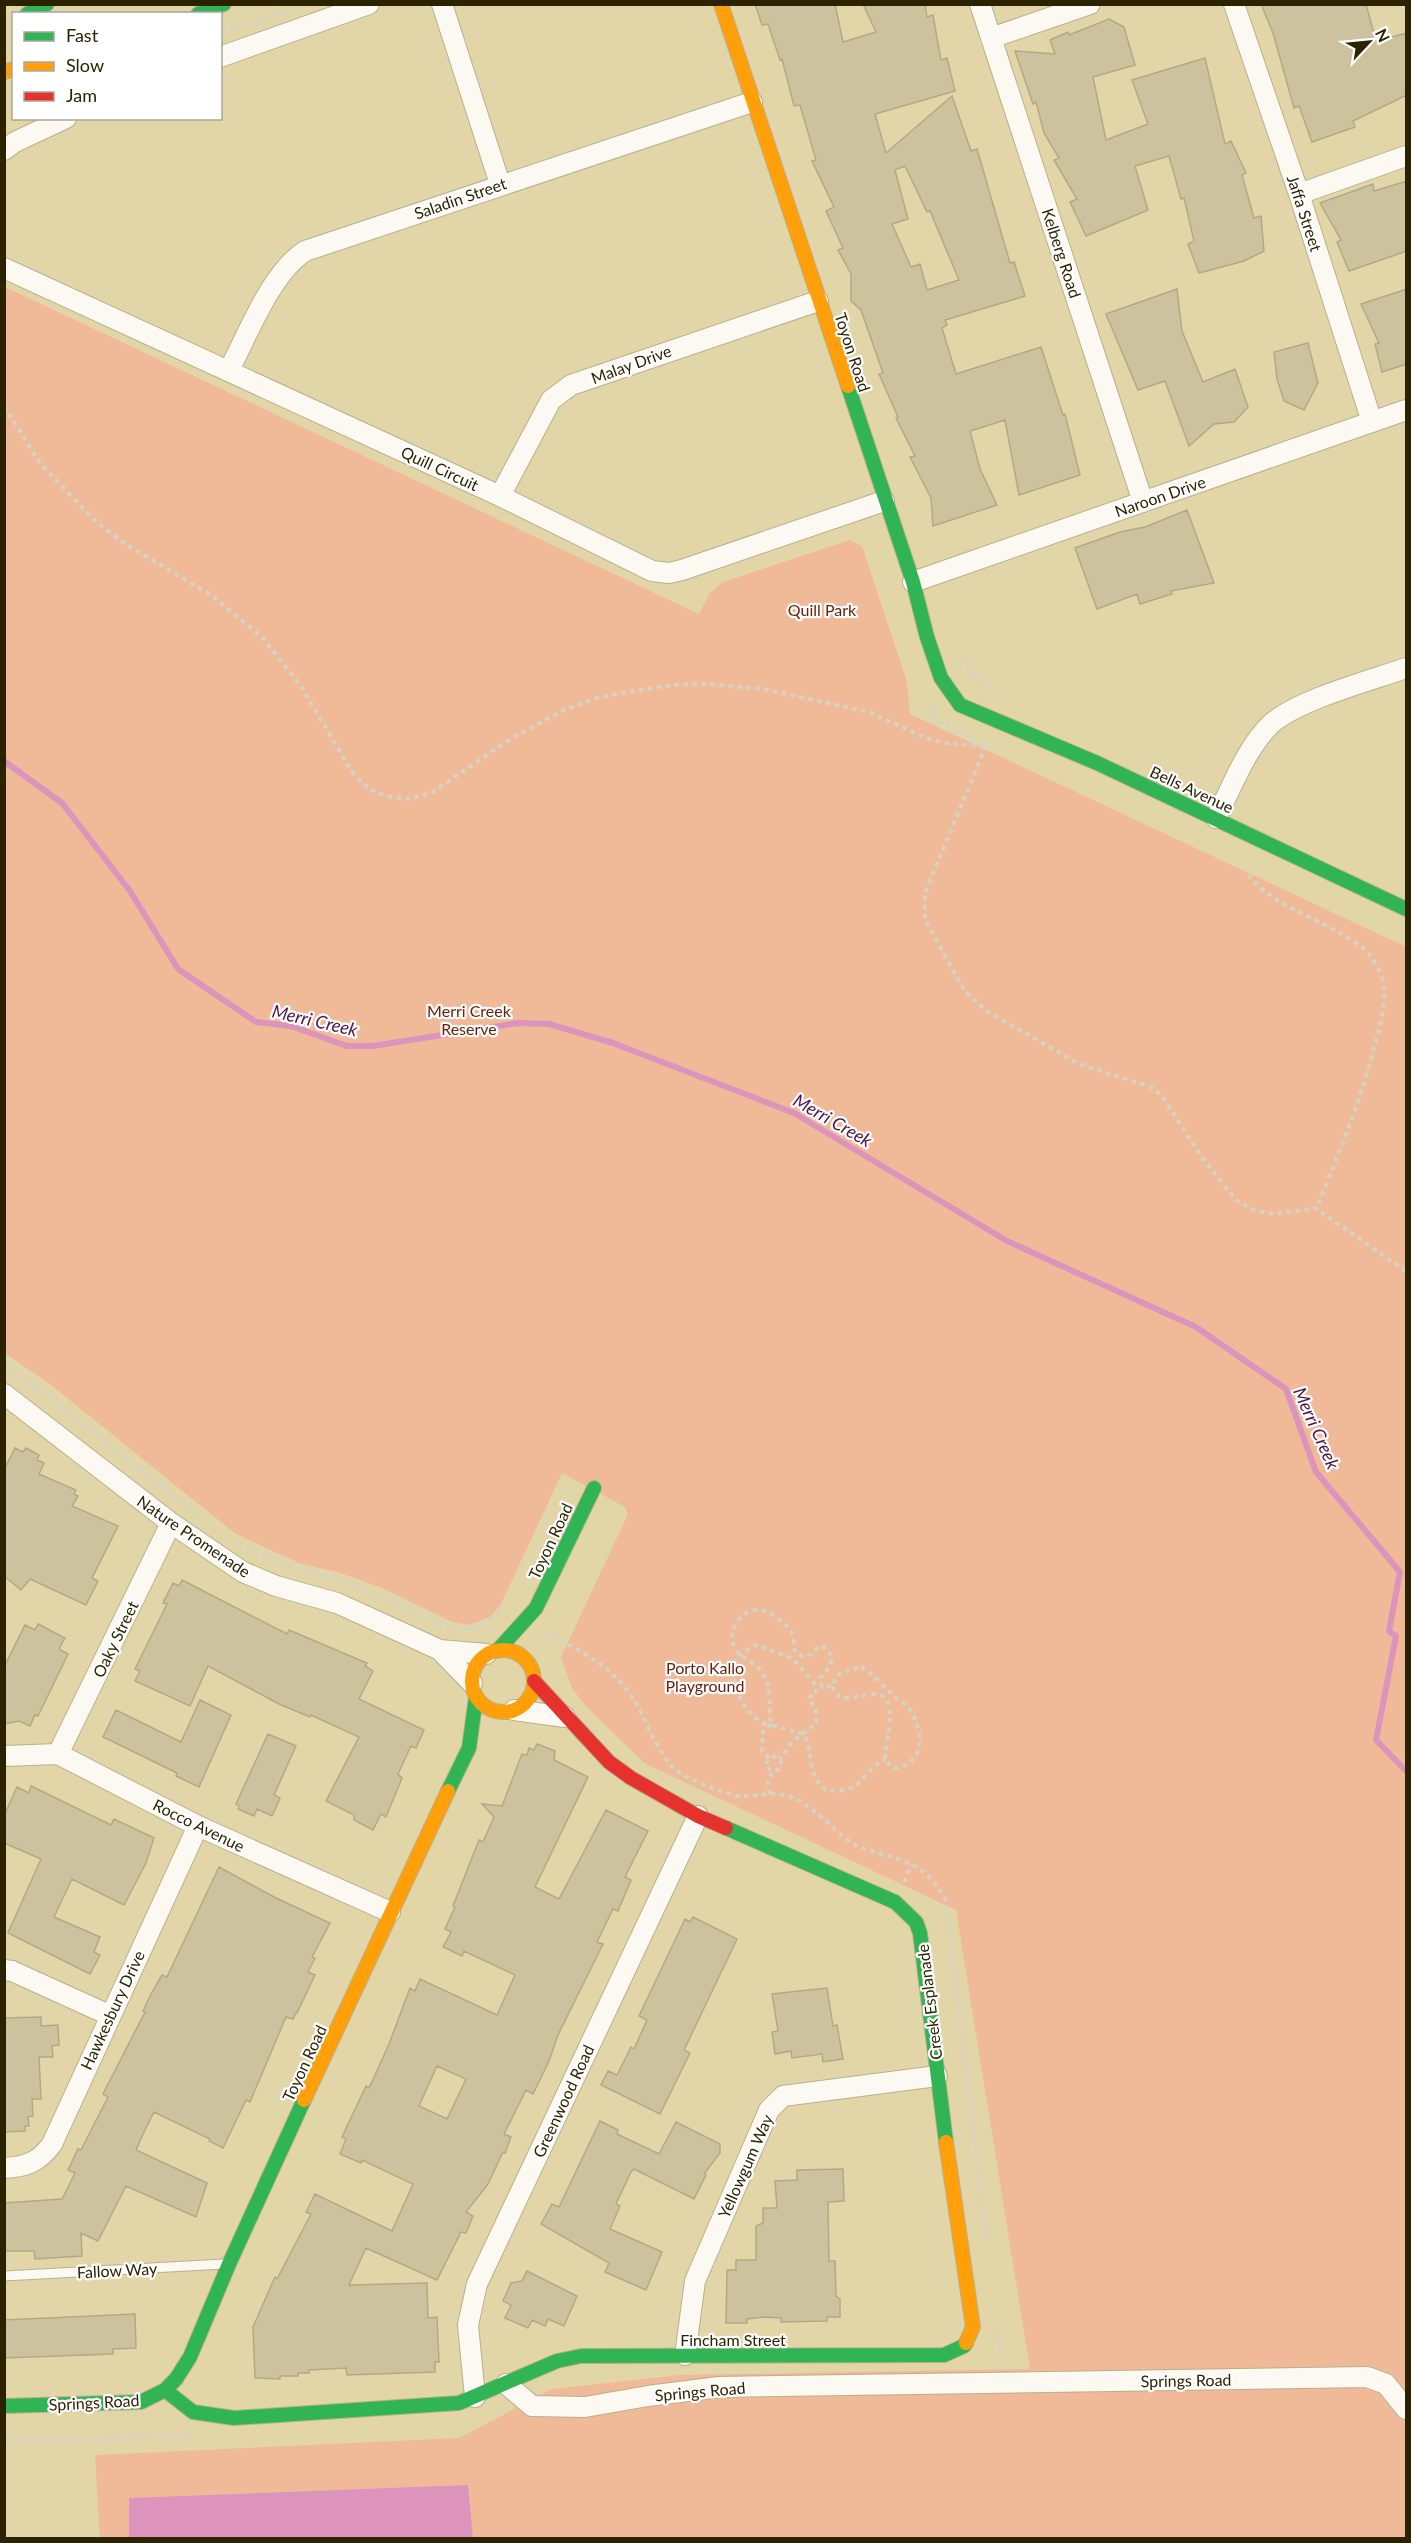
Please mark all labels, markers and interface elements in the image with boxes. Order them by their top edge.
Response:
legend [12,12,222,120]
north arrow [1339,12,1399,72]
text: Fast [66,24,99,46]
text: N [1372,26,1394,45]
text: Slow [66,54,104,76]
text: Jam [66,84,97,106]
street label: Jaffa Street [1284,172,1326,254]
street label: Saladin Street [411,173,509,223]
street label: Kelberg Road [1039,206,1085,300]
street label: Toyon Road [831,310,875,394]
street label: Malay Drive [588,341,674,387]
street label: Quill Circuit [398,442,482,494]
street label: Naroon Drive [1112,472,1208,520]
park label: Quill Park [788,600,857,619]
street label: Bells Avenue [1147,761,1237,817]
water label: Merri Creek [270,999,360,1041]
park label: Merri Creek Reserve [427,1001,512,1038]
water label: Merri Creek [790,1089,877,1152]
water label: Merri Creek [1289,1384,1345,1473]
street label: Nature Promenade [134,1491,254,1581]
street label: Toyon Road [524,1500,576,1582]
street label: Oaky Street [88,1597,142,1680]
park label: Porto Kallo Playground [666,1658,744,1695]
street label: Rocco Avenue [150,1795,248,1855]
street label: Creek Esplanade [912,1943,946,2061]
street label: Hawkesbury Drive [76,1947,148,2073]
street label: Toyon Road [278,2022,330,2104]
street label: Greenwood Road [529,2042,597,2160]
street label: Yellowgum Way [714,2110,777,2221]
street label: Fallow Way [76,2258,158,2282]
street label: Fincham Street [680,2330,786,2349]
street label: Springs Road [1140,2370,1232,2390]
street label: Springs Road [654,2378,746,2404]
street label: Springs Road [48,2390,140,2414]

